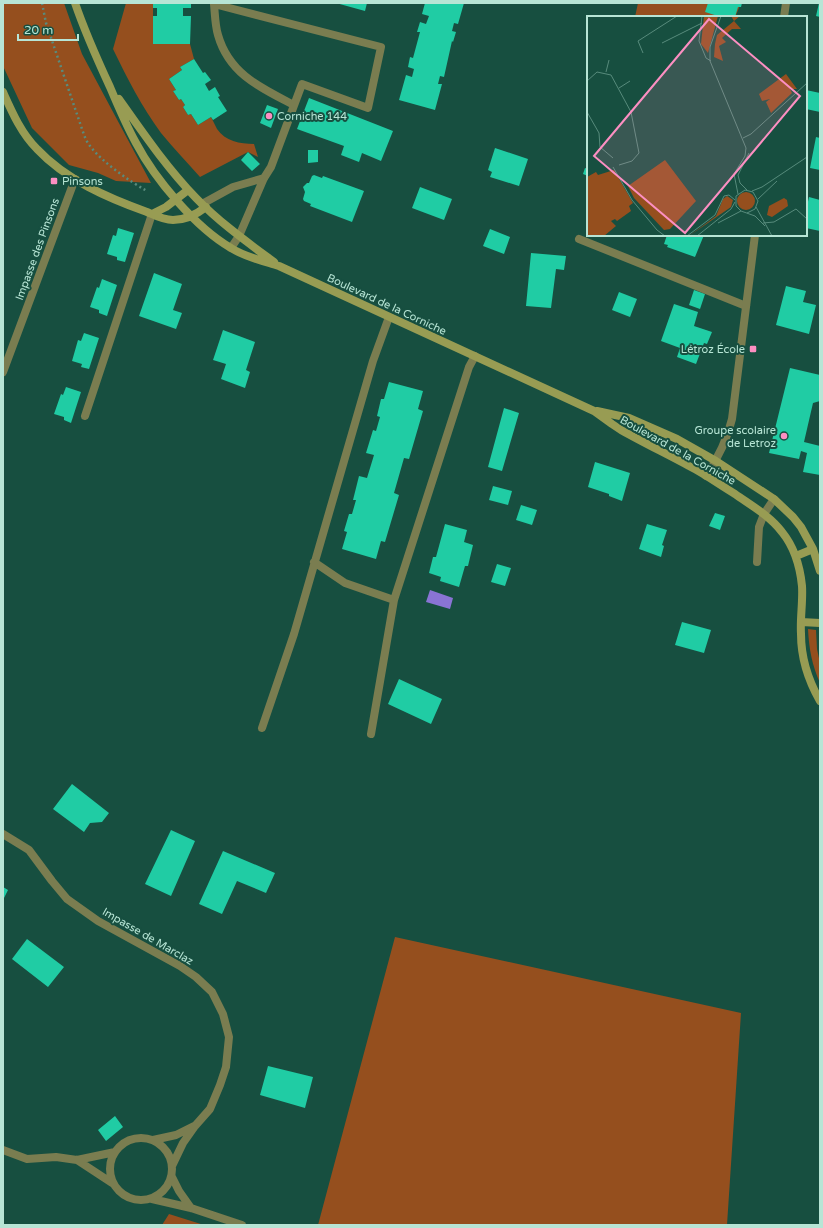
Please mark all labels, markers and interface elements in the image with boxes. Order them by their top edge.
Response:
scale bar [18,16,78,42]
inset map [587,16,807,236]
text: 20 m [24,23,53,37]
place label: Corniche 144 [277,110,347,123]
marker: Corniche 144 [264,111,274,121]
place label: Pinsons [62,175,103,188]
marker: Pinsons [49,176,59,186]
street label: Impasse des Pinsons [13,196,62,302]
street label: Boulevard de la Corniche [325,271,448,338]
place label: Létroz École [681,342,745,356]
marker: Létroz École [748,344,758,354]
street label: Boulevard de la Corniche [618,413,738,488]
place label: Groupe scolaire de Letroz [694,424,777,450]
marker: Groupe scolaire de Letroz [779,431,789,441]
street label: Impasse de Marclaz [100,905,196,968]

